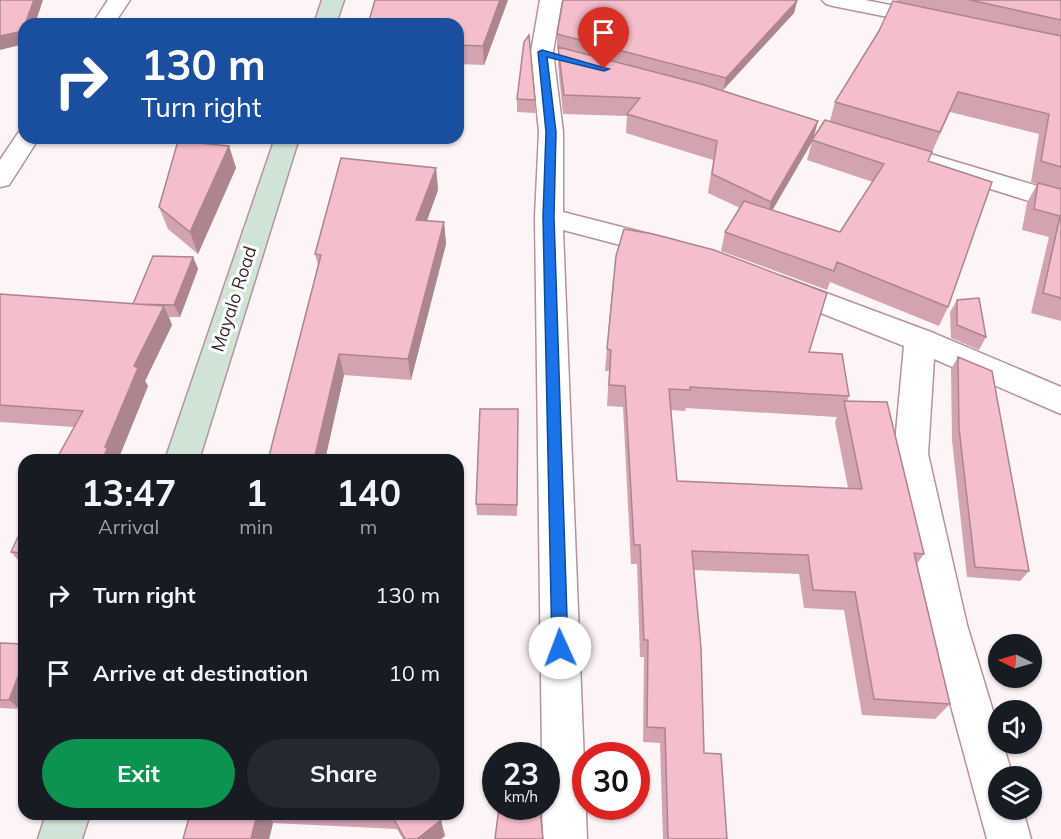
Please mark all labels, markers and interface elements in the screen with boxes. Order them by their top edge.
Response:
pin [578,7,629,69]
icon: arrive [587,16,620,49]
text: 130 m [141,38,266,91]
icon: right [42,42,120,120]
text: Turn right [141,90,261,124]
street label: Mayalo Road [206,243,261,355]
text: 13:47 [81,470,176,515]
text: 1 [245,470,267,515]
text: 140 [336,470,401,515]
text: Arrival [98,514,159,539]
text: min [239,514,273,539]
text: m [360,514,377,539]
icon: right [42,579,75,612]
text: Turn right [93,581,196,609]
text: 130 m [375,581,440,609]
position arrow [528,616,592,680]
north arrow [988,634,1042,688]
map controls [988,634,1042,820]
icon: arrive [42,657,75,690]
text: Arrive at destination [93,659,308,687]
text: 10 m [389,659,440,687]
button: sound [988,700,1042,754]
button: Exit [42,739,235,808]
button: Share [247,739,440,808]
speed limit sign: 30 [572,742,650,820]
text: 23 [503,755,539,793]
button: layers [988,766,1042,820]
text: km/h [504,787,538,806]

